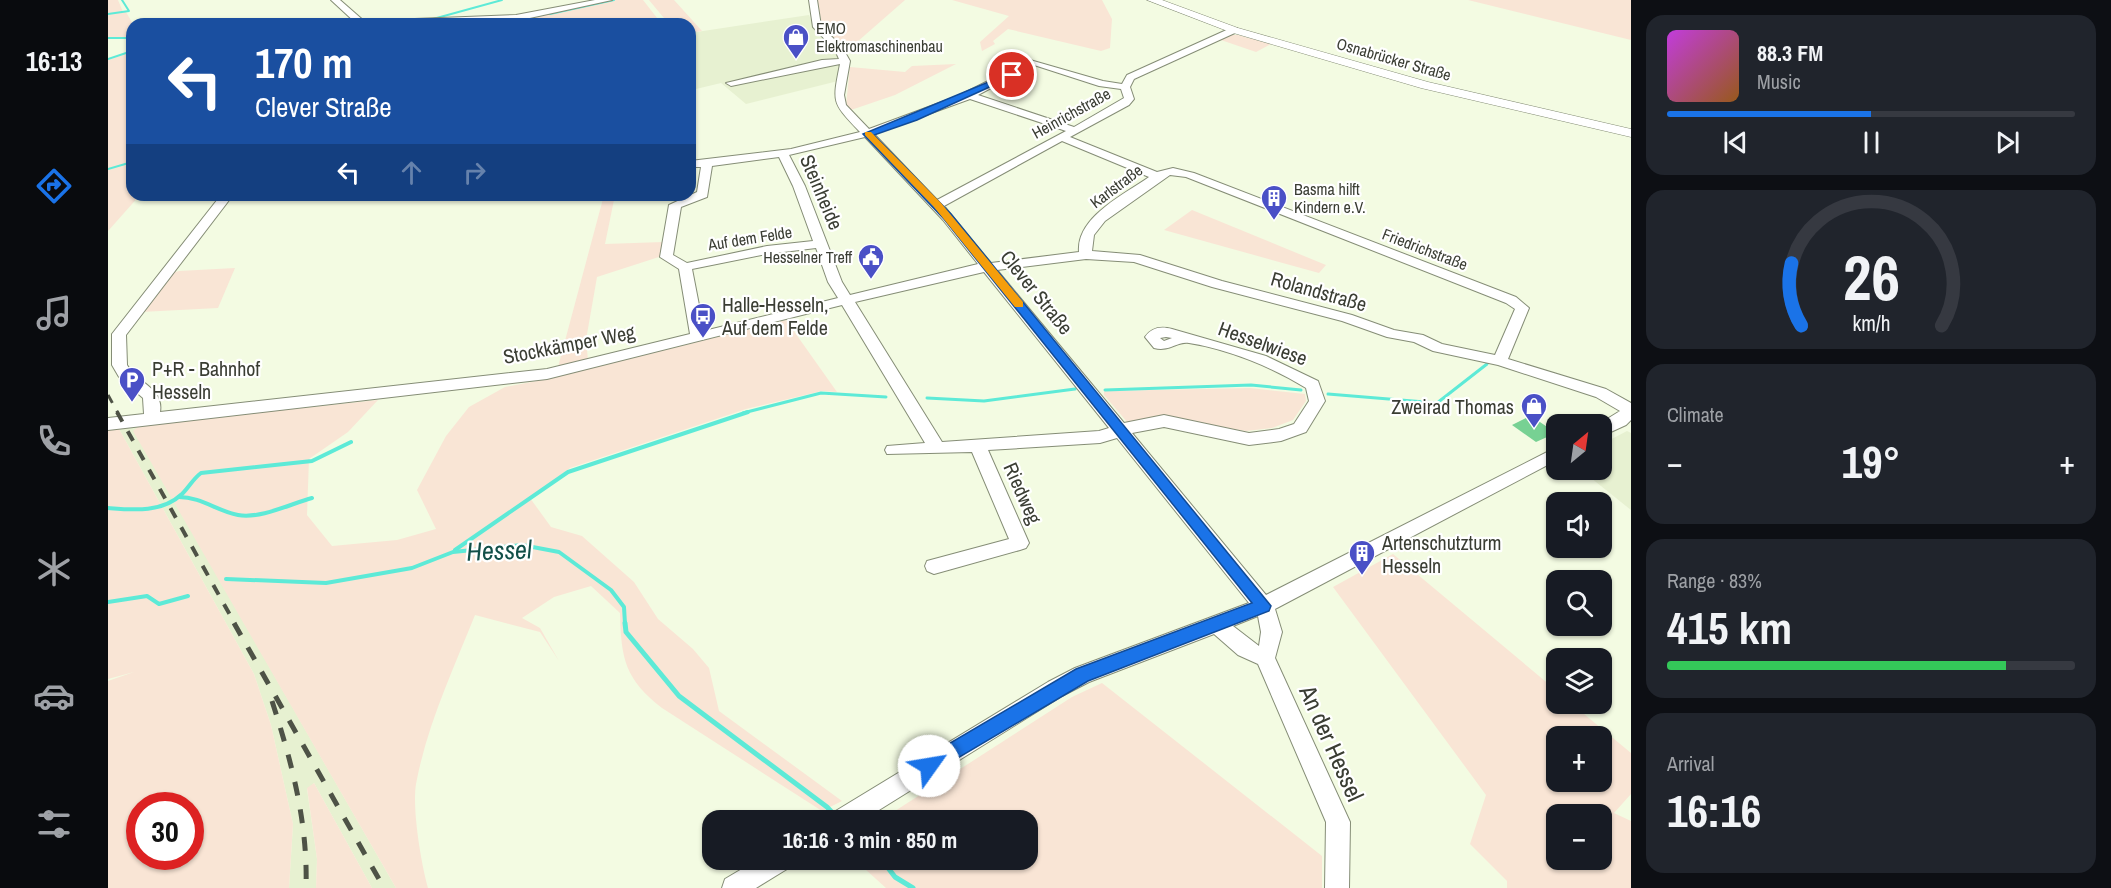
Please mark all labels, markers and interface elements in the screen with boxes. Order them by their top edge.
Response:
place label: EMO Elektromaschinenbau [816,17,943,57]
shop icon: EMO Elektromaschinenbau [781,22,811,60]
street label: Osnabrücker Straße [1334,32,1454,86]
text: 170 m [255,35,353,91]
text: 88.3 FM [1757,38,1823,68]
icon: left [156,42,234,120]
text: 16:13 [26,43,82,79]
pin [986,49,1037,100]
icon: arrive [995,58,1028,91]
text: Music [1757,68,1801,95]
street label: Heinrichstraße [1028,82,1114,144]
text: Clever Straße [255,89,392,125]
icon: previous [1719,126,1752,159]
icon: pause [1855,126,1888,159]
icon: next [1991,126,2024,159]
street label: Steinheide [794,150,850,234]
icon: left [332,156,365,189]
icon: ahead [395,156,428,189]
icon: right [458,156,491,189]
street label: Karlstraße [1085,159,1147,213]
icon: directions [33,165,75,207]
place label: Basma hilft Kindern e.V. [1294,178,1366,218]
building icon: Basma hilft Kindern e.V. [1259,183,1289,221]
street label: Auf dem Felde [705,221,794,256]
street label: Friedrichstraße [1379,223,1471,275]
text: 26 [1843,236,1899,320]
public building icon: Hesselner Treff [856,242,886,280]
street label: Clever Straße [995,244,1079,340]
place label: Hesselner Treff [763,246,853,268]
street label: Rolandstraße [1268,264,1370,318]
place label: Halle-Hesseln, Auf dem Felde [721,291,829,341]
icon: music [33,292,75,334]
bus stop icon: Halle-Hesseln, Auf dem Felde [688,301,718,339]
text: km/h [1852,310,1890,339]
street label: Hesselwiese [1215,314,1311,372]
street label: Stockkämper Weg [501,318,637,370]
place label: P+R - Bahnhof Hesseln [152,355,260,405]
parking icon: P+R - Bahnhof Hesseln [117,365,147,403]
shop icon: Zweirad Thomas [1519,391,1549,429]
place label: Zweirad Thomas [1391,393,1514,420]
text: Climate [1667,401,1724,428]
north arrow [1546,414,1612,480]
map controls [1546,414,1612,870]
icon: phone [33,420,75,462]
text: 19° [1841,431,1901,492]
text: − [1667,440,1683,484]
text: + [2059,440,2075,484]
street label: Riedweg [998,458,1048,528]
button: sound [1546,492,1612,558]
place label: Artenschutzturm Hesseln [1381,529,1501,579]
water label: Hessel [466,531,533,569]
building icon: Artenschutzturm Hesseln [1347,538,1377,576]
icon: climate [33,548,75,590]
text: Range · 83% [1667,567,1762,594]
button: search [1546,570,1612,636]
text: 415 km [1667,597,1792,658]
button: layers [1546,648,1612,714]
icon: car [33,675,75,717]
street label: An der Hessel [1292,679,1372,806]
button: + [1546,726,1612,792]
position arrow [897,734,961,798]
text: Arrival [1667,750,1714,777]
text: 16:16 [1667,780,1761,841]
speed limit sign: 30 [126,792,204,870]
icon: filters [33,803,75,845]
button: − [1546,804,1612,870]
text: 16:16 · 3 min · 850 m [783,825,957,855]

